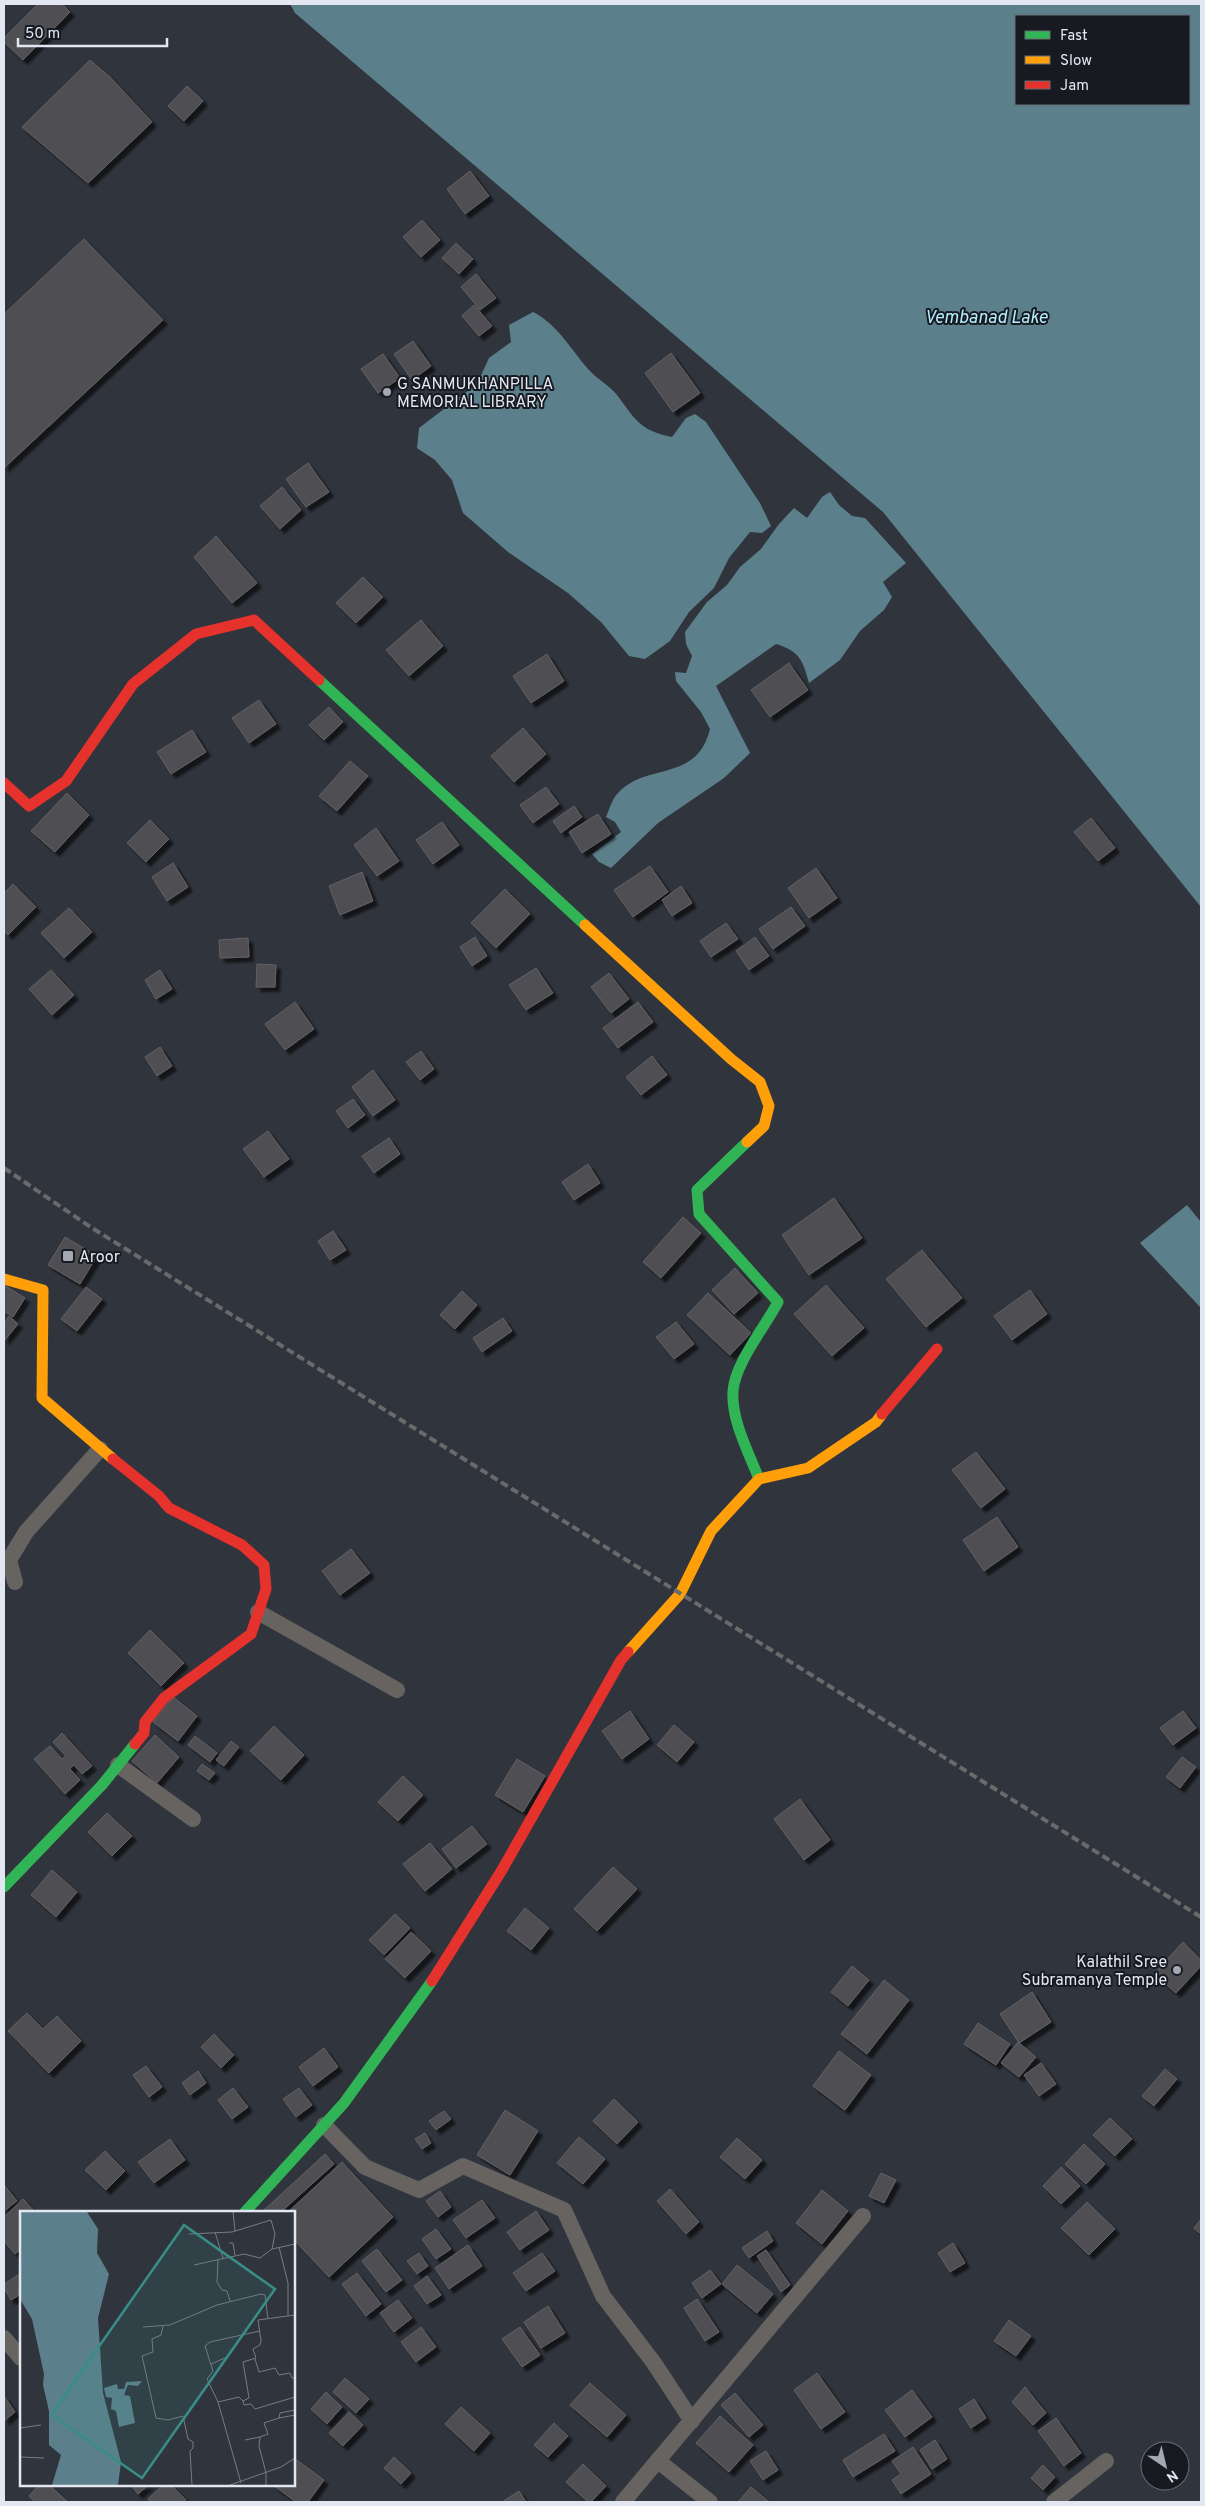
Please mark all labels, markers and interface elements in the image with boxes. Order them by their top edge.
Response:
scale bar [18,15,166,47]
legend [1015,15,1190,105]
text: 50 m [25,25,60,44]
text: Fast [1060,27,1088,46]
text: Slow [1060,52,1092,71]
text: Jam [1060,77,1089,96]
water label: Vembanad Lake [925,307,1048,330]
place label: G SANMUKHANPILLA MEMORIAL LIBRARY [397,375,554,413]
marker: G SANMUKHANPILLA MEMORIAL LIBRARY [381,386,393,398]
place label: Aroor [79,1248,120,1268]
marker: Aroor [61,1249,75,1263]
place label: Kalathil Sree Subramanya Temple [1022,1953,1167,1991]
marker: Kalathil Sree Subramanya Temple [1171,1964,1183,1976]
inset map [20,2211,295,2486]
north arrow [1140,2441,1190,2491]
text: N [1163,2466,1181,2485]

